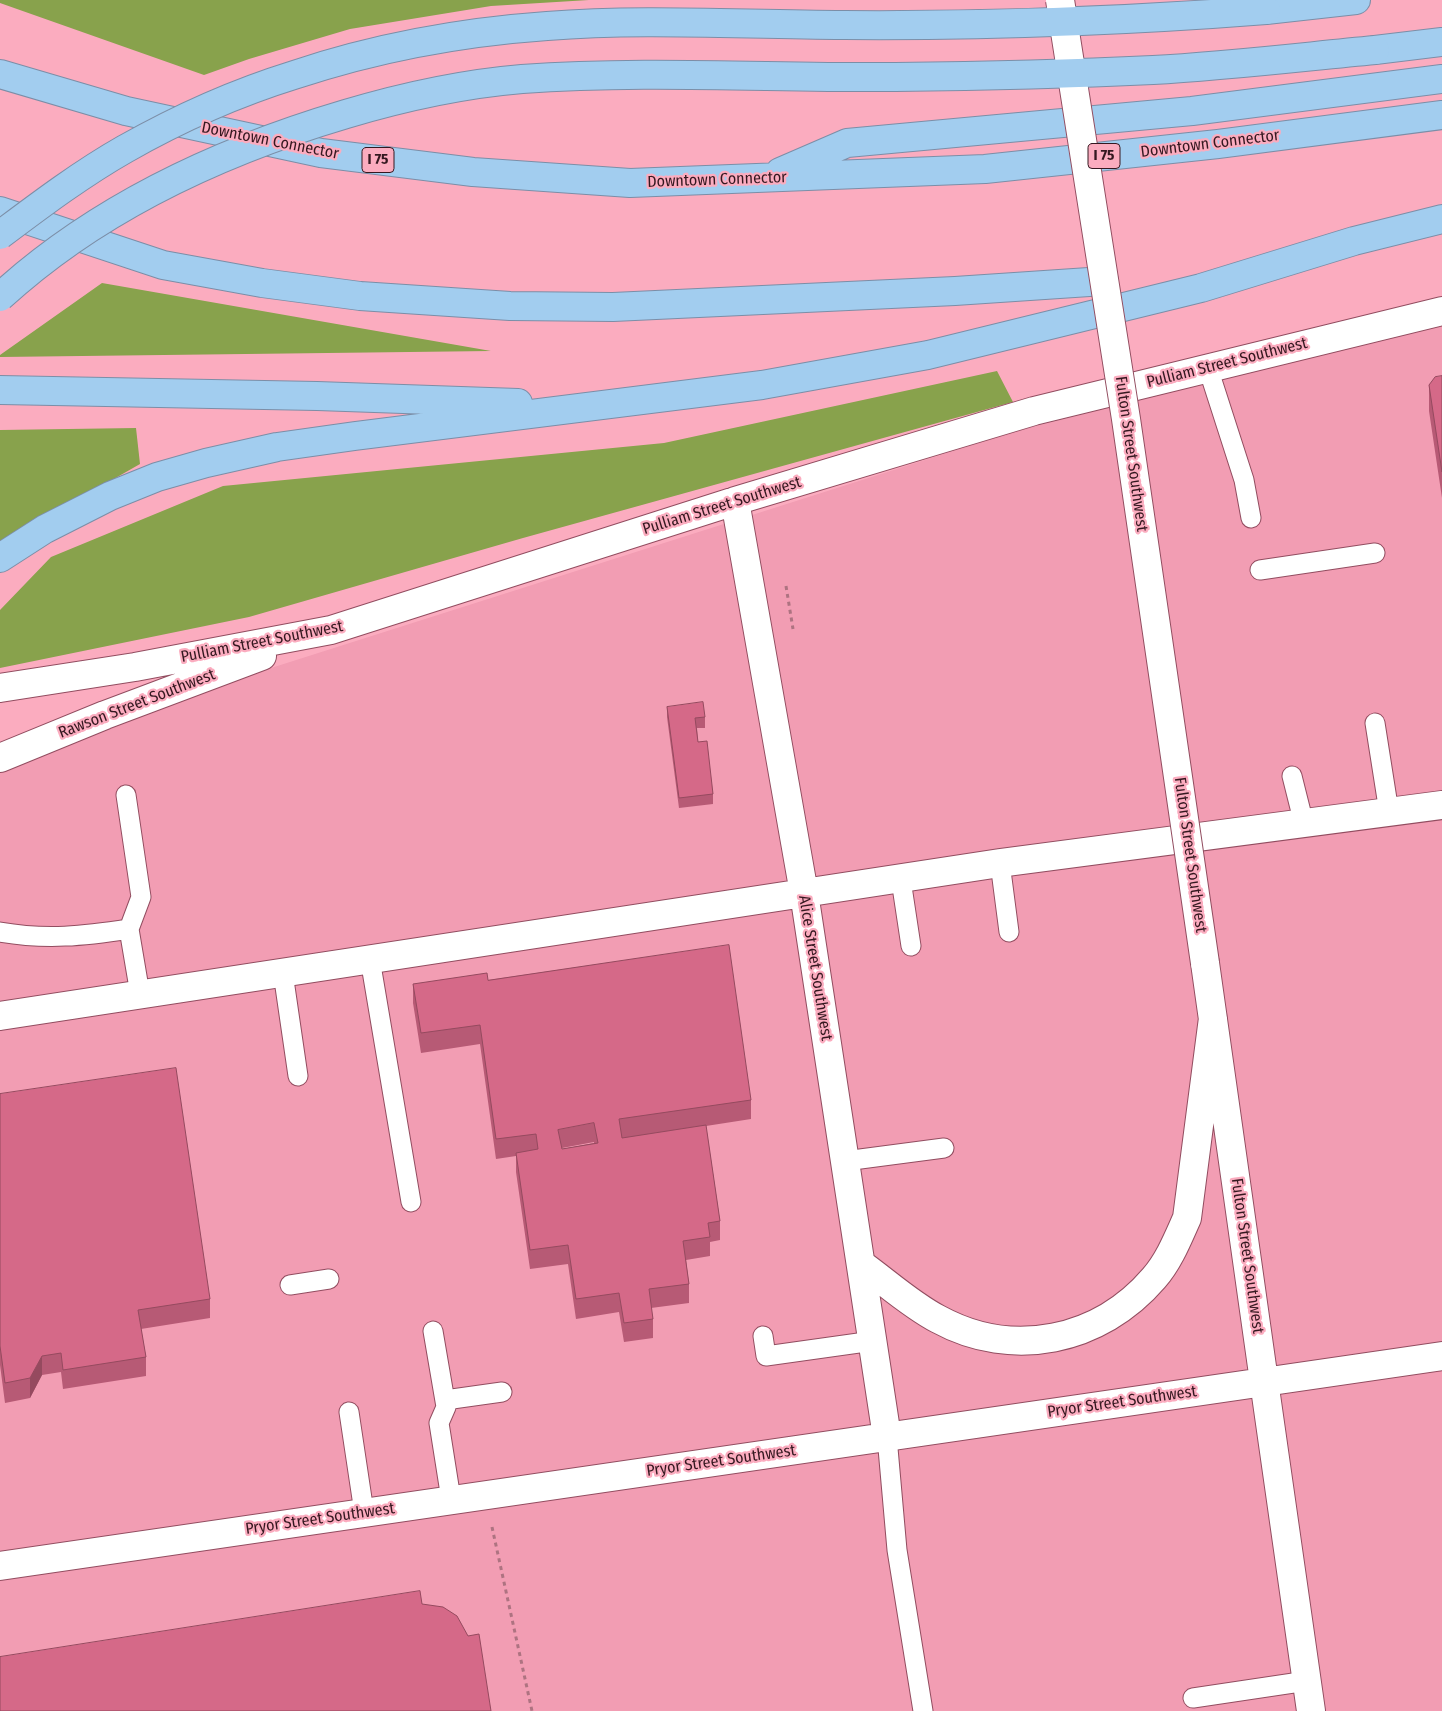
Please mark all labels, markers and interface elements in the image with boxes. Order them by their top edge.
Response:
street label: Downtown Connector [200,118,340,164]
street label: Downtown Connector [1140,126,1280,162]
road number: I 75 [1088,144,1120,168]
road number: I 75 [362,148,394,172]
street label: Downtown Connector [647,168,787,192]
street label: Pulliam Street Southwest [1145,334,1309,392]
street label: Fulton Street Southwest [1111,375,1151,533]
street label: Pulliam Street Southwest [640,473,804,539]
street label: Pulliam Street Southwest [179,617,345,667]
street label: Rawson Street Southwest [56,665,218,743]
street label: Fulton Street Southwest [1170,776,1210,934]
street label: Alice Street Southwest [794,894,836,1042]
street label: Fulton Street Southwest [1227,1177,1267,1335]
street label: Pryor Street Southwest [1046,1382,1198,1422]
street label: Pryor Street Southwest [645,1441,797,1481]
street label: Pryor Street Southwest [244,1499,396,1539]

